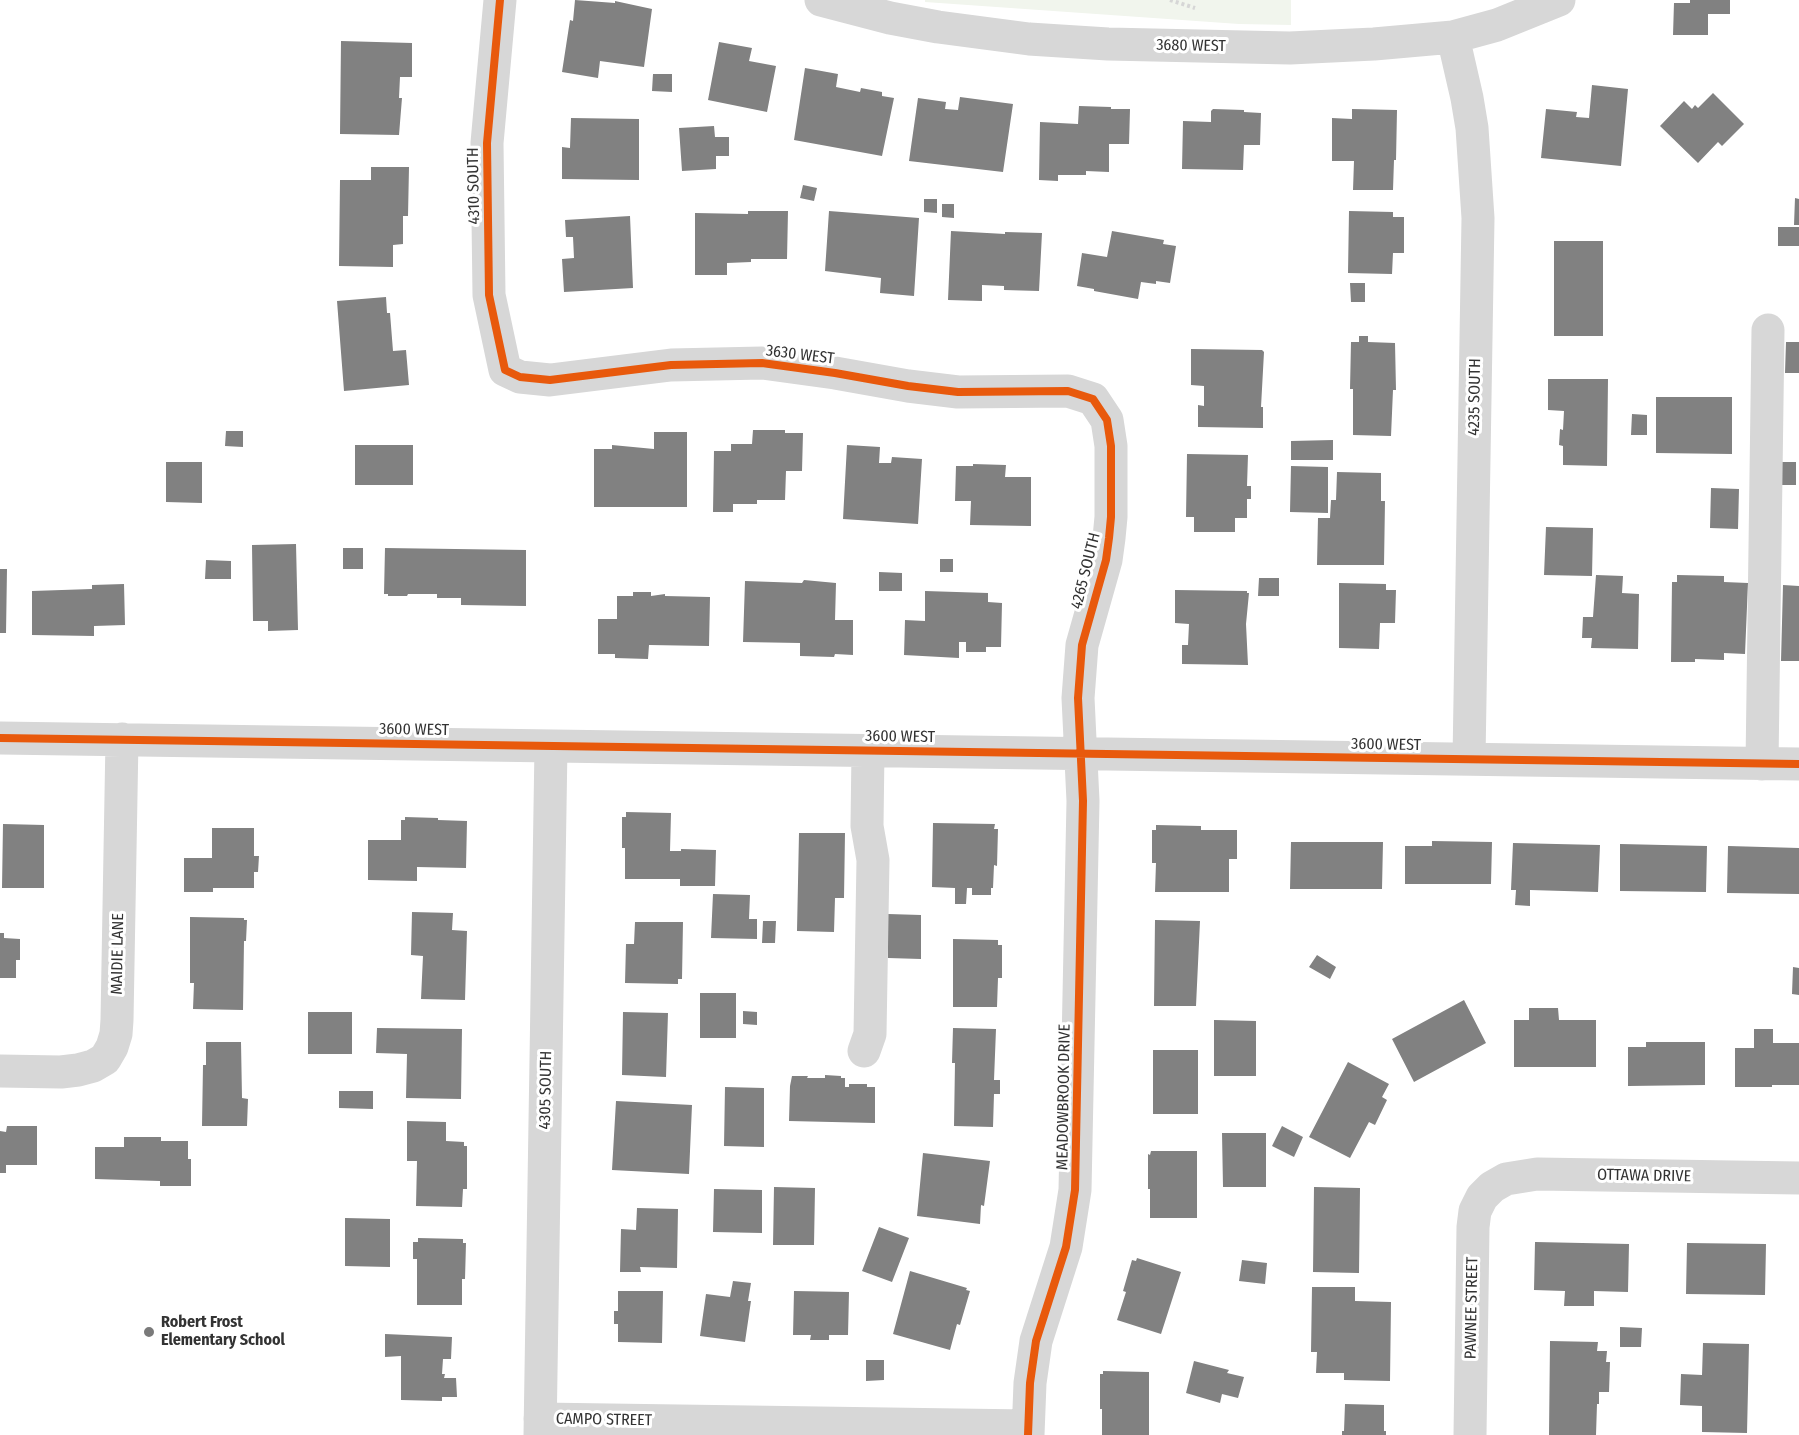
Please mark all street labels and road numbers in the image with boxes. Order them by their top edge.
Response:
street label: 3680 WEST [1156,36,1226,56]
street label: 4310 SOUTH [464,147,484,225]
street label: 3630 WEST [765,341,835,369]
street label: 4235 SOUTH [1465,358,1485,436]
street label: 4265 SOUTH [1067,531,1105,611]
street label: 3600 WEST [379,720,449,740]
street label: 3600 WEST [865,727,935,747]
street label: 3600 WEST [1351,735,1421,755]
street label: MAIDIE LANE [108,913,128,995]
street label: MEADOWBROOK DRIVE [1053,1024,1075,1170]
street label: 4305 SOUTH [536,1051,556,1129]
street label: OTTAWA DRIVE [1597,1166,1691,1186]
street label: PAWNEE STREET [1462,1257,1482,1359]
street label: CAMPO STREET [556,1410,652,1430]

